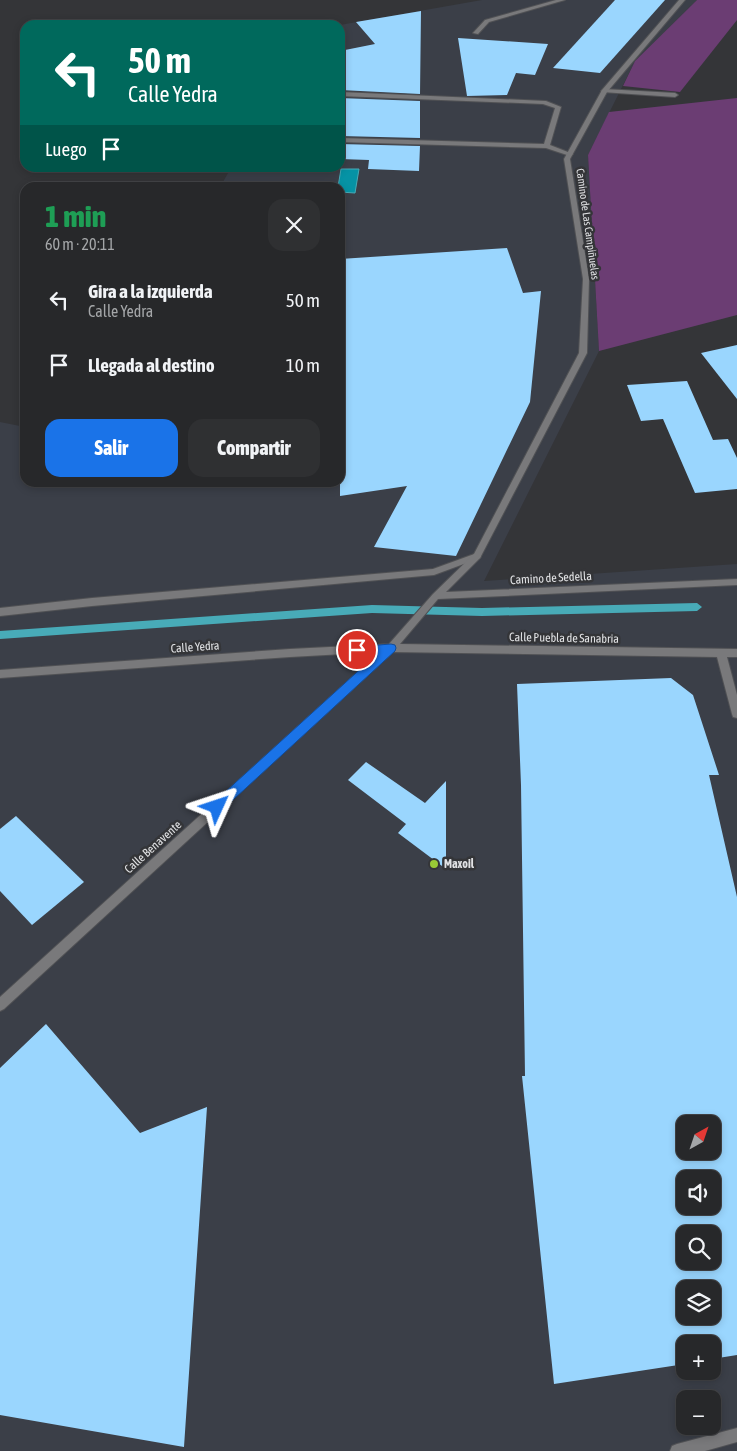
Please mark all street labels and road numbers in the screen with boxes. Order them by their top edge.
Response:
street label: Camino de Las Campiñuelas [574,168,602,281]
street label: Camino de Sedella [510,569,592,587]
street label: Calle Puebla de Sanabria [509,630,619,646]
street label: Calle Yedra [170,638,220,656]
street label: Calle Benavente [122,818,184,876]

